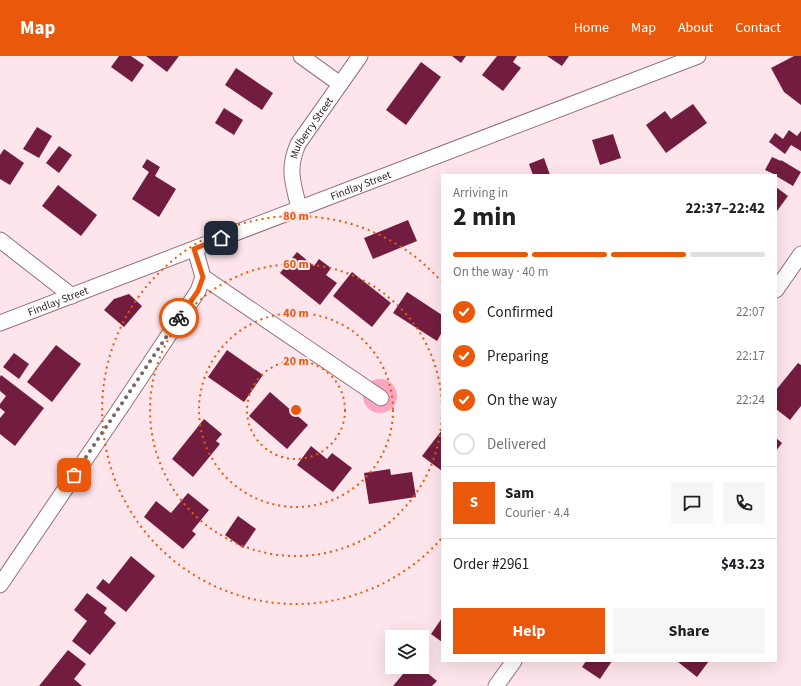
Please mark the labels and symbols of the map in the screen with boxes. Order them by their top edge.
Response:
street label: Mulberry Street [286,94,337,161]
street label: Findlay Street [328,167,393,203]
text: 80 m [283,208,309,225]
pin [204,221,238,255]
text: 60 m [283,256,309,273]
street label: Findlay Street [26,282,91,319]
courier [159,298,199,338]
text: 40 m [283,305,309,322]
text: 20 m [283,353,309,370]
centre of rings [289,403,303,417]
pin [57,458,91,492]

